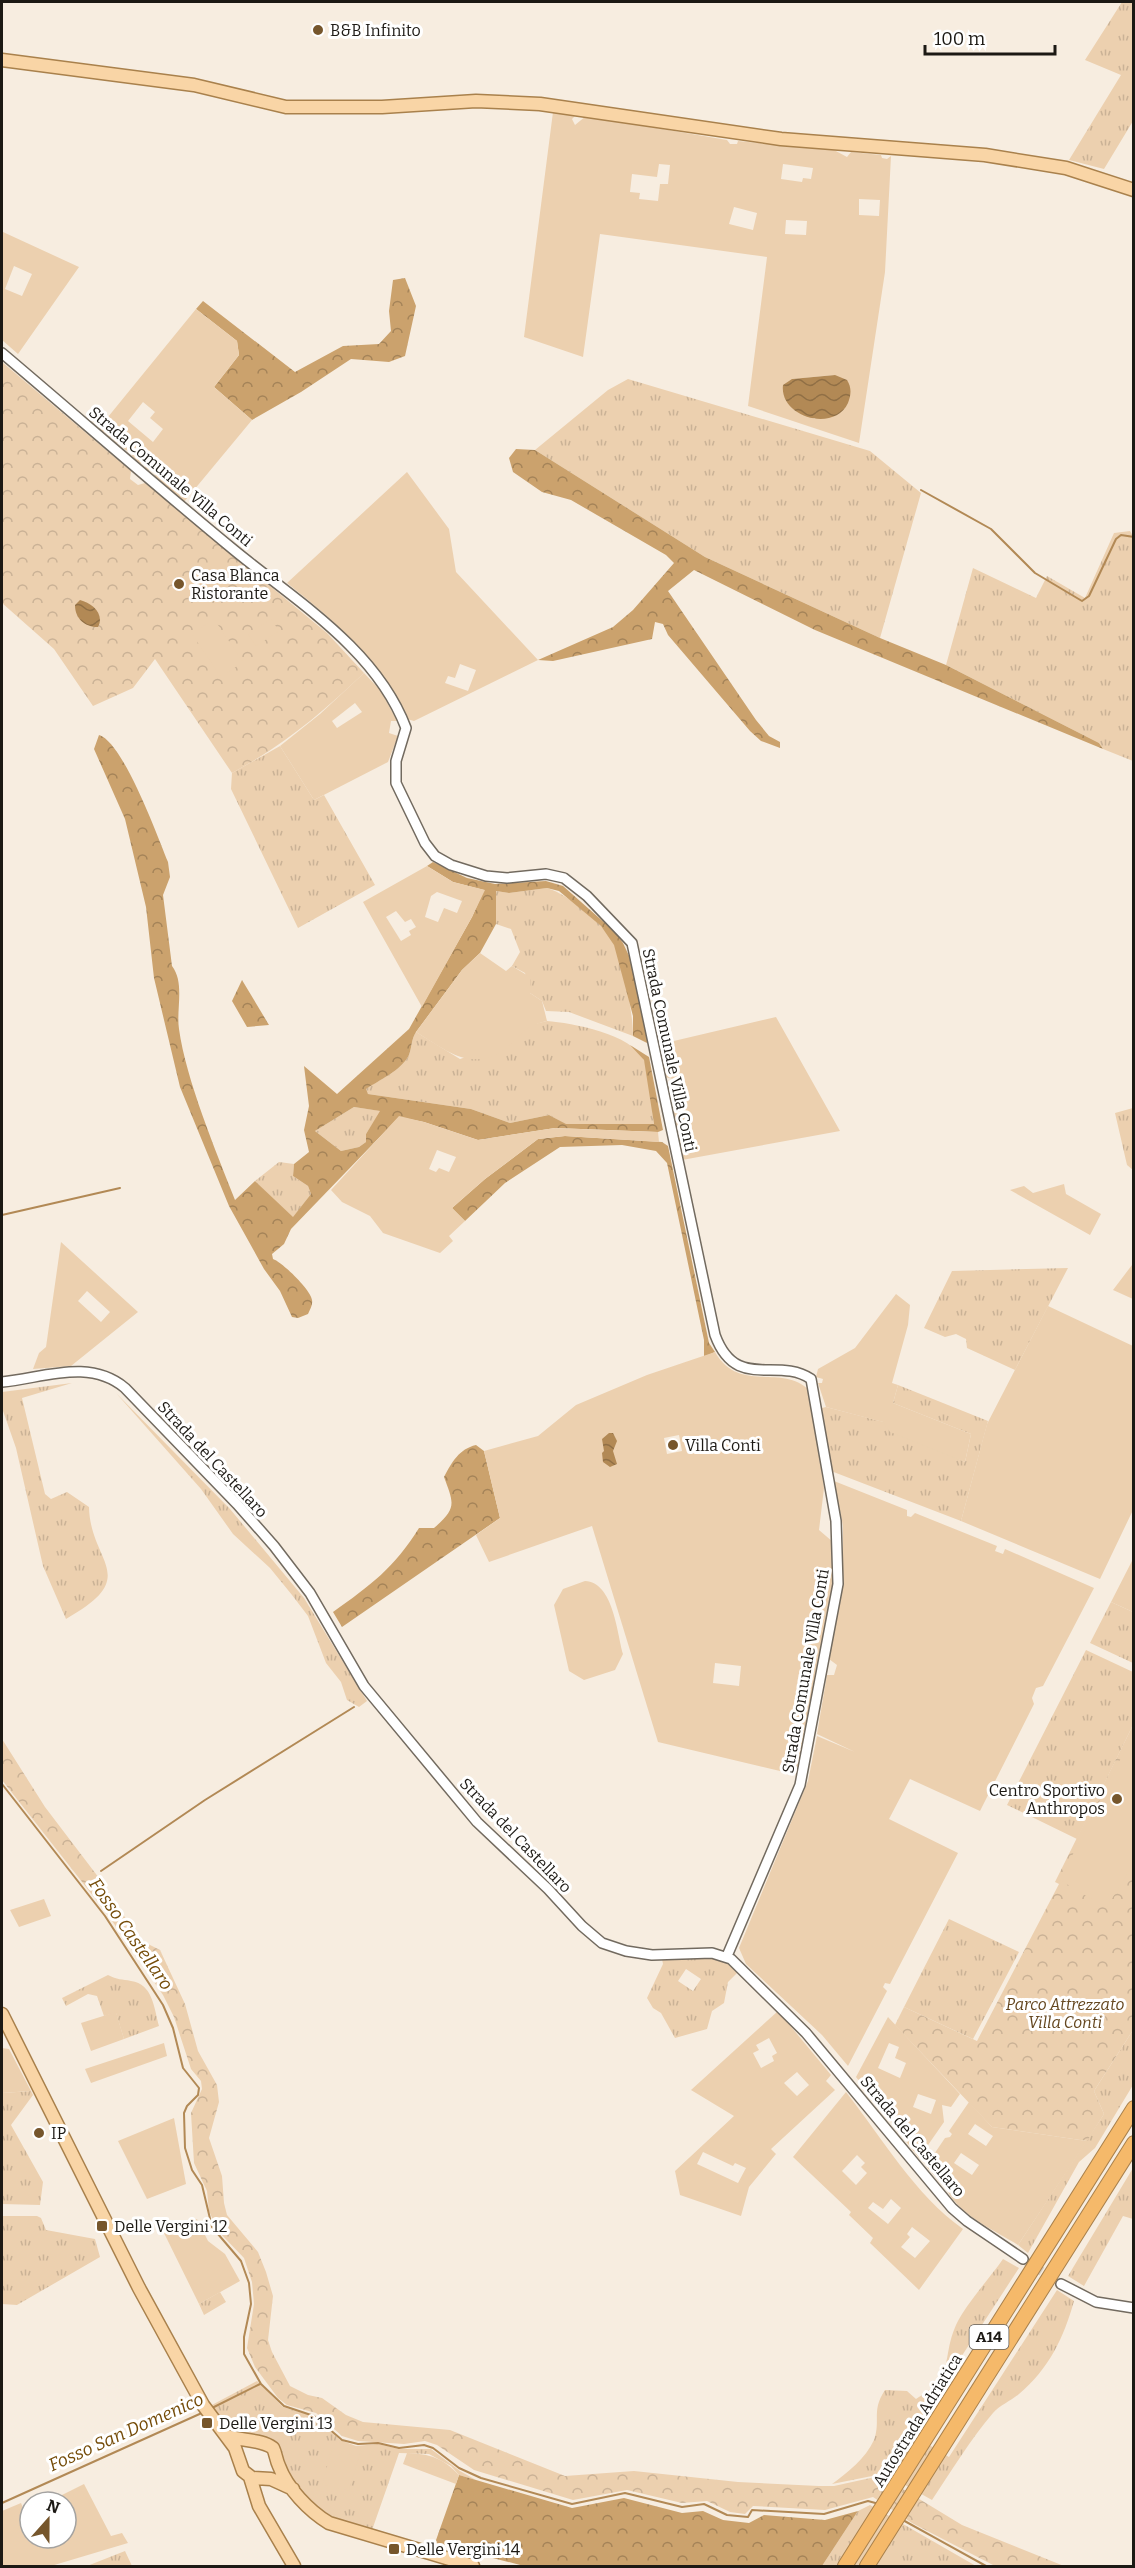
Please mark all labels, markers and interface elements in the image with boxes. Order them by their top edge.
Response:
scale bar [925,18,1056,56]
place label: B&B Infinito [330,21,421,40]
marker: B&B Infinito [311,23,325,37]
text: 100 m [934,28,985,50]
street label: Strada Comunale Villa Conti [85,402,256,550]
place label: Casa Blanca Ristorante [191,566,280,603]
marker: Casa Blanca Ristorante [172,577,186,591]
street label: Strada Comunale Villa Conti [639,947,700,1154]
street label: Strada del Castellaro [154,1397,271,1521]
place label: Villa Conti [685,1436,761,1455]
marker: Villa Conti [666,1438,680,1452]
street label: Strada Comunale Villa Conti [778,1567,833,1775]
street label: Strada del Castellaro [456,1774,575,1897]
place label: Centro Sportivo Anthropos [989,1781,1105,1818]
marker: Centro Sportivo Anthropos [1110,1792,1124,1806]
water label: Fosso Castellaro [84,1874,178,1994]
park label: Parco Attrezzato Villa Conti [1006,1995,1124,2032]
street label: Strada del Castellaro [856,2072,969,2201]
place label: IP [51,2124,66,2143]
marker: IP [32,2126,46,2140]
place label: Delle Vergini 12 [114,2217,228,2236]
marker: Delle Vergini 12 [95,2219,109,2233]
road number: A14 [970,2325,1008,2349]
street label: Autostrada Adriatica [869,2350,966,2490]
water label: Fosso San Domenico [45,2388,207,2476]
place label: Delle Vergini 13 [219,2414,333,2433]
marker: Delle Vergini 13 [200,2416,214,2430]
north arrow [18,2490,78,2550]
text: N [44,2495,62,2518]
place label: Delle Vergini 14 [406,2540,521,2559]
marker: Delle Vergini 14 [387,2542,401,2556]

